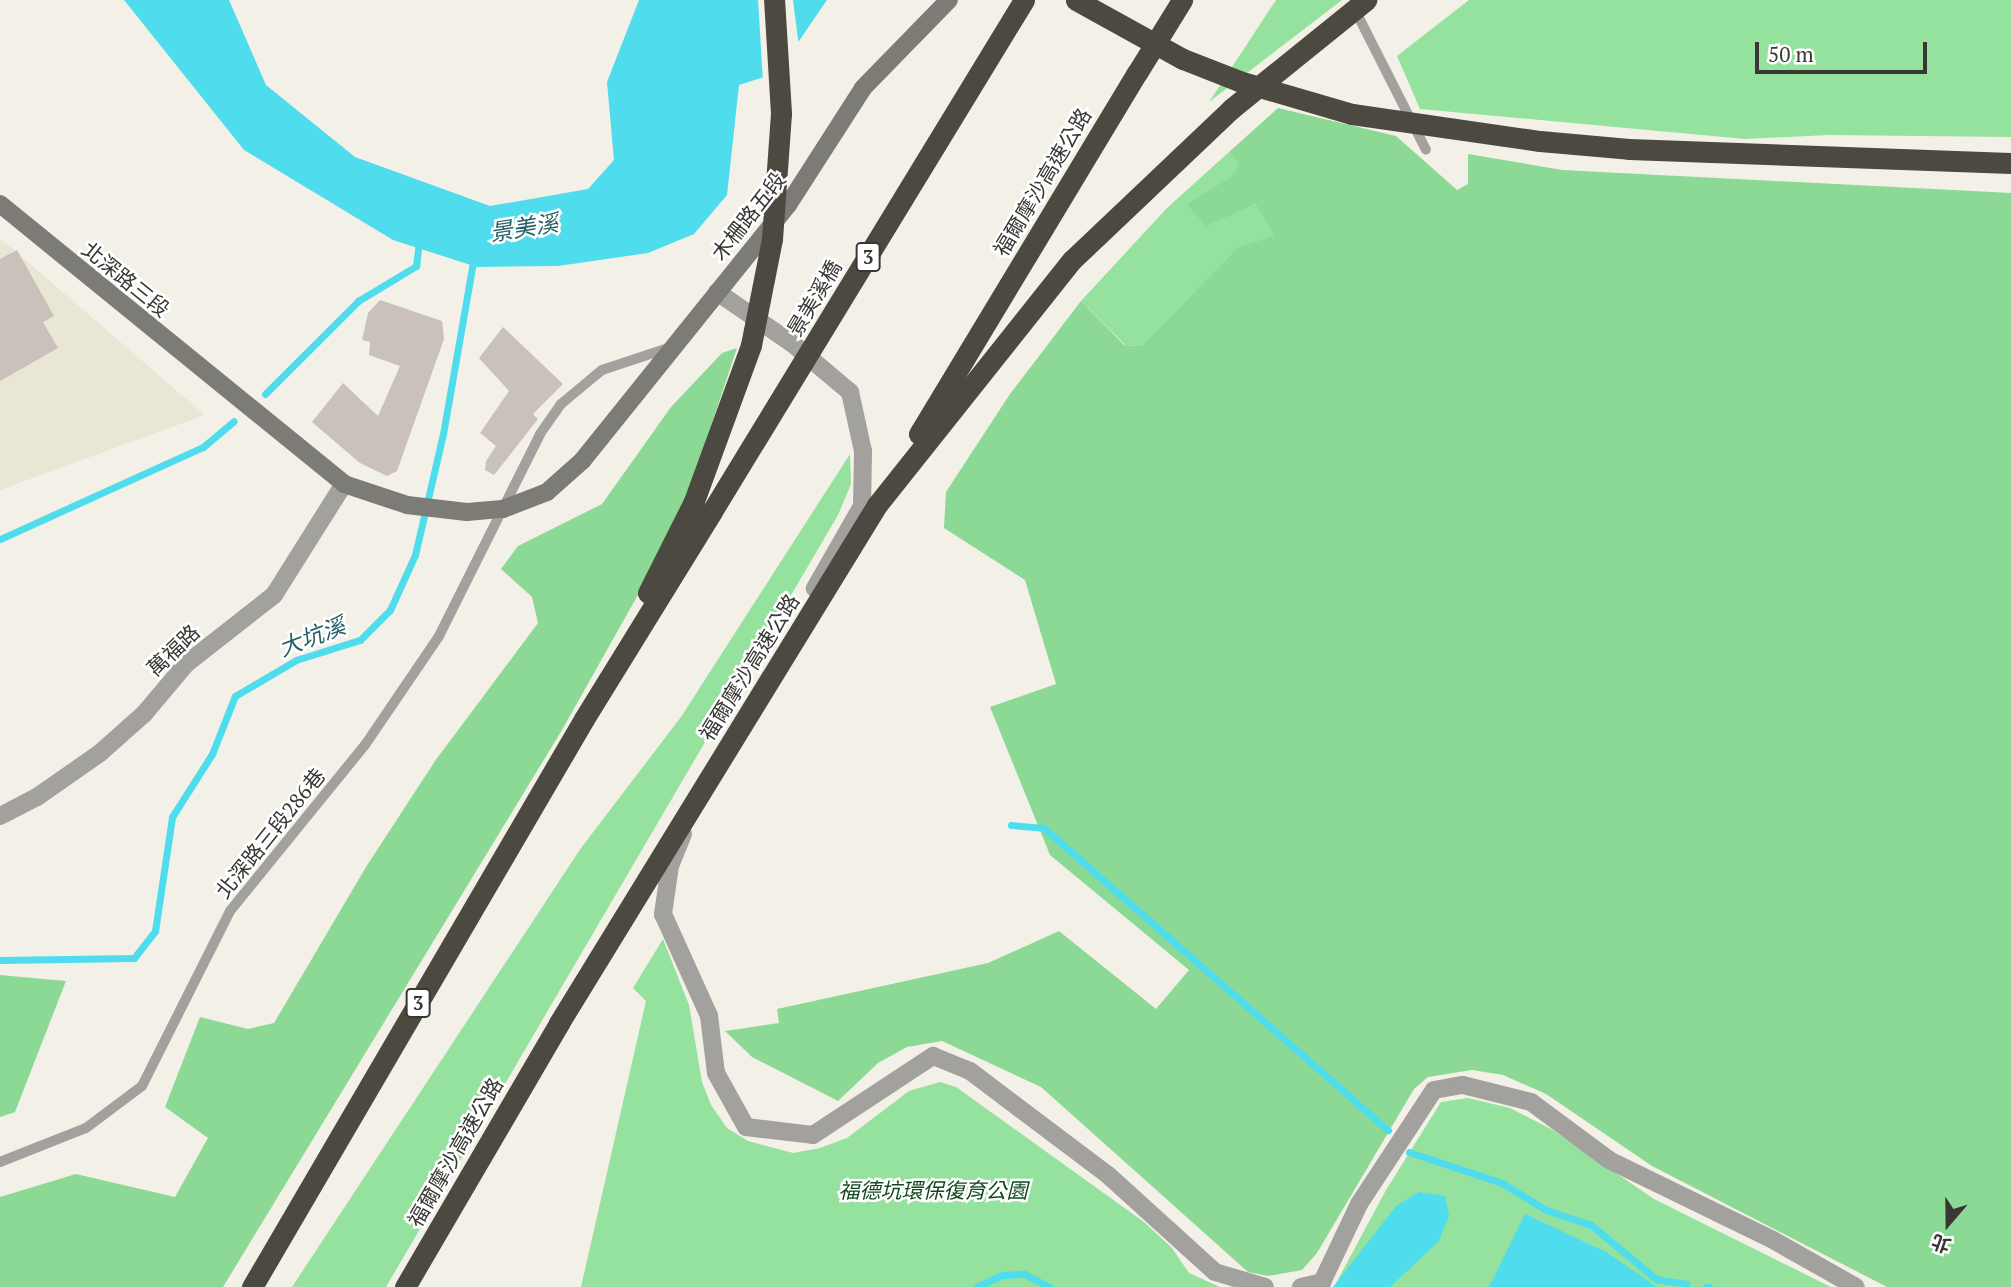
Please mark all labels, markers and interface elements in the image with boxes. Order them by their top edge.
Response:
scale bar [1759,28,1930,72]
text: 50 m [1768,40,1814,68]
street label: 福爾摩沙高速公路 [988,104,1096,260]
street label: 木柵路五段 [706,167,790,265]
water label: 景美溪 [488,209,560,247]
street label: 北深路三段 [77,236,175,322]
road number: 3 [854,242,882,272]
street label: 景美溪橋 [782,256,846,340]
street label: 福爾摩沙高速公路 [694,589,804,745]
water label: 大坑溪 [275,612,349,662]
street label: 萬福路 [142,619,204,681]
street label: 北深路三段286巷 [210,763,330,903]
road number: 3 [404,987,432,1018]
street label: 福爾摩沙高速公路 [402,1073,508,1231]
park label: 福德坑環保復育公園 [839,1177,1027,1203]
north arrow [1913,1189,1983,1259]
text: 北 [1927,1229,1954,1259]

